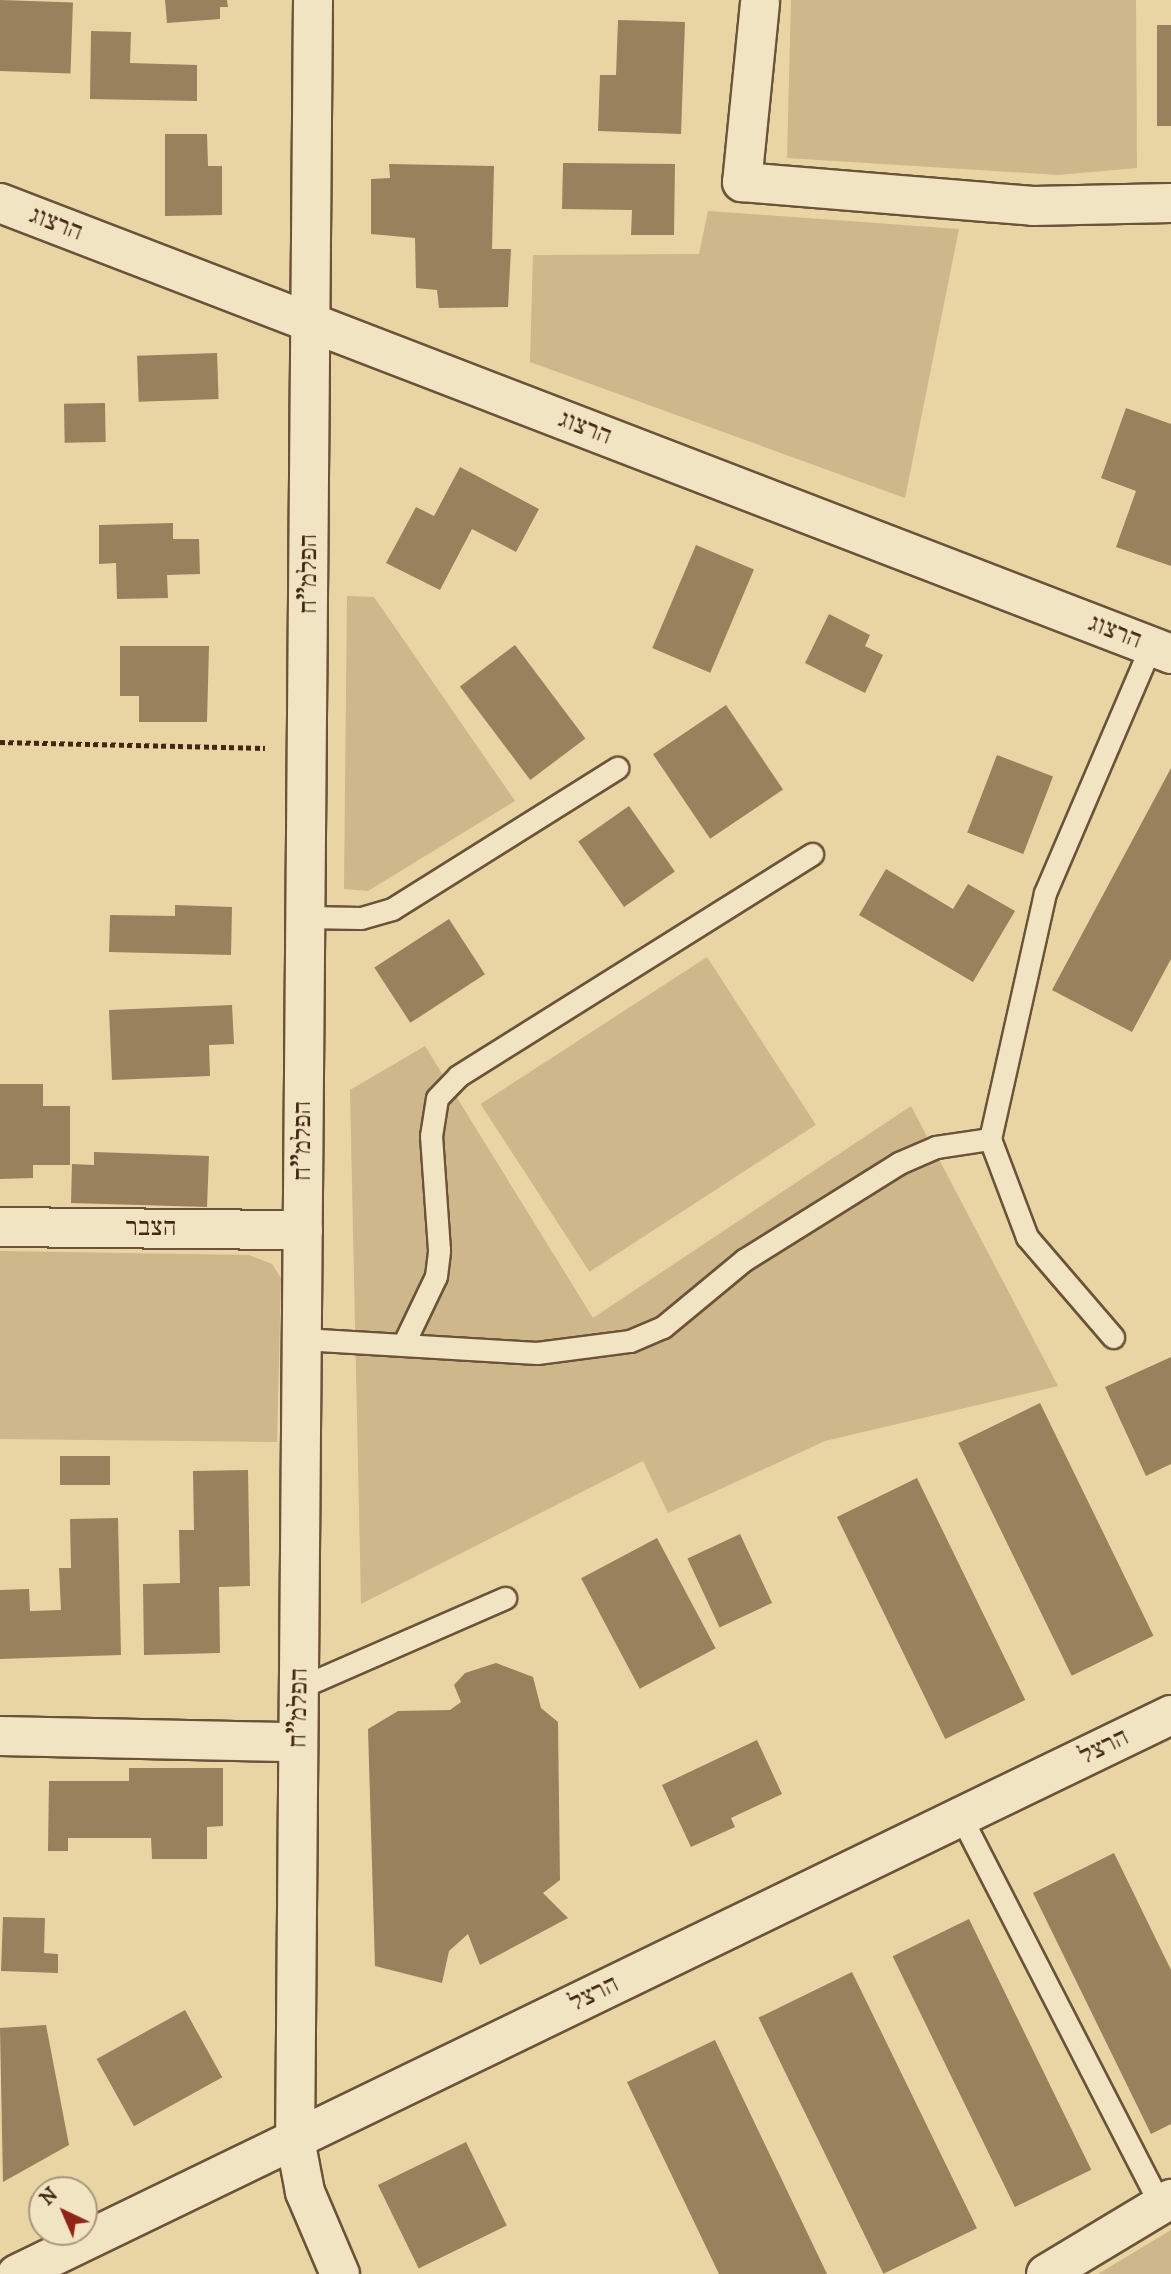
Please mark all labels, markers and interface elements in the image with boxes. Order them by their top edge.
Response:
street label: הרצוג [25,200,87,248]
street label: הרצוג [554,404,616,452]
street label: הפלמ"ח [293,534,325,614]
street label: הרצוג [1084,608,1146,656]
street label: הפלמ"ח [287,1101,319,1181]
street label: הצבר [125,1212,177,1244]
street label: הפלמ"ח [283,1668,315,1748]
street label: הרצל [1074,1722,1134,1772]
street label: הרצל [564,1969,624,2019]
north arrow [28,2176,98,2246]
text: N [36,2183,63,2211]

